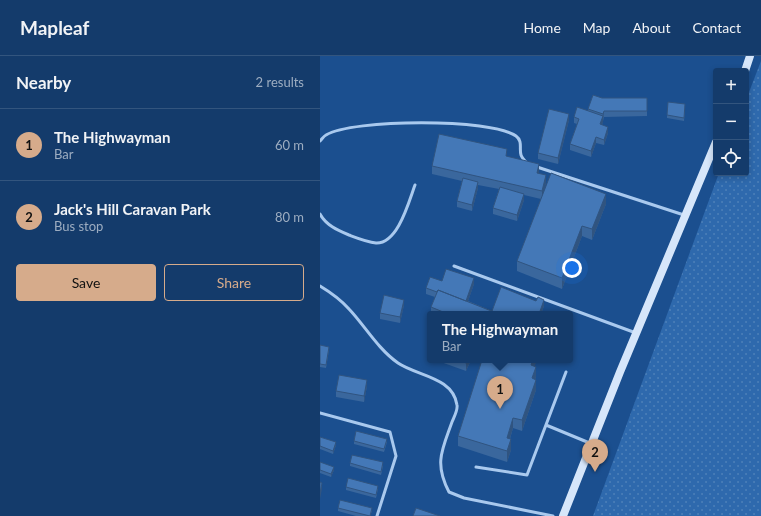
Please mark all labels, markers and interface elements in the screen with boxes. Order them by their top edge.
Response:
text: Mapleaf [20,16,89,39]
text: Home [523,19,561,36]
text: Map [583,19,610,36]
text: About [632,19,670,36]
text: Contact [692,19,741,36]
map controls [713,68,749,176]
button: + [713,68,749,104]
text: Nearby [16,72,71,93]
text: 2 results [256,74,304,90]
button: − [713,104,749,140]
text: The Highwayman [54,128,170,146]
text: 1 [25,137,33,153]
text: 60 m [275,137,304,153]
button: locate [713,140,749,176]
text: Bar [54,146,74,162]
text: Jack's Hill Caravan Park [54,200,211,218]
text: 2 [25,209,33,225]
text: 80 m [275,209,304,225]
text: Bus stop [54,218,103,234]
your location [562,258,582,278]
button: Save [16,264,156,301]
button: Share [164,264,304,301]
popup [427,311,573,363]
text: The Highwayman [442,320,558,338]
text: Bar [442,338,461,354]
pin: 1 [487,376,513,409]
pin: 2 [582,439,608,472]

